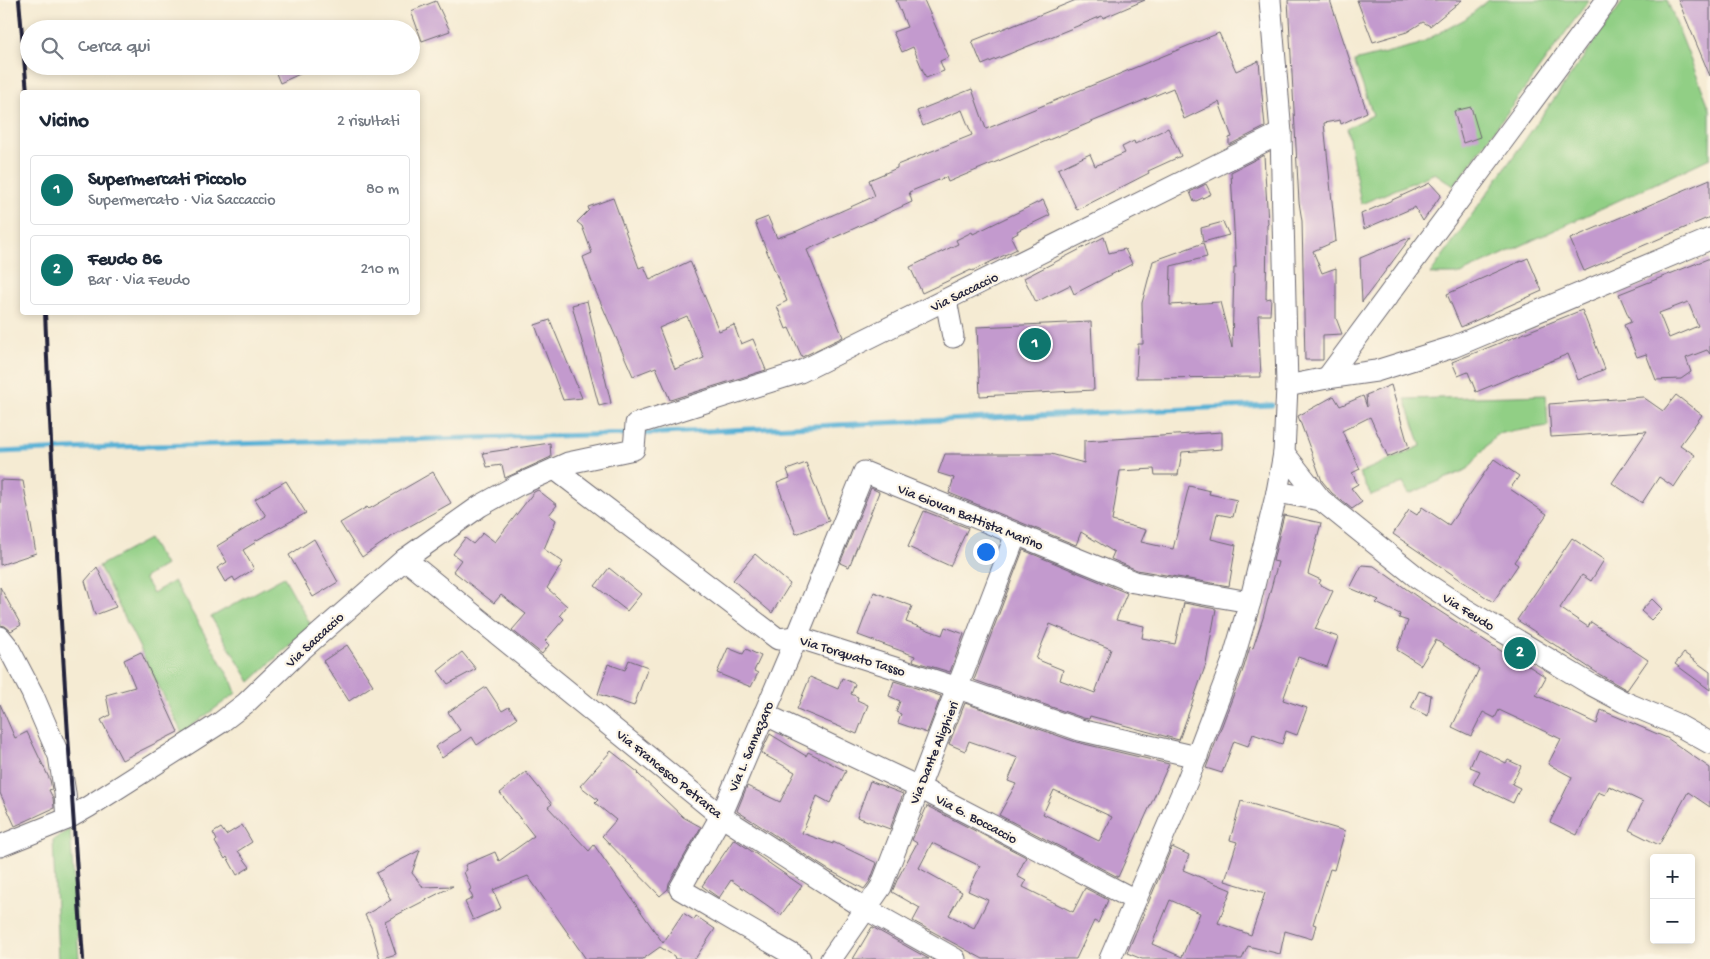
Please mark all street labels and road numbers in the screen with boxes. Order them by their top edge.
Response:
street label: Via Saccaccio [928,270,1002,317]
street label: Via Giovan Battista Marino [894,481,1045,555]
street label: Via Feudo [1438,590,1497,636]
street label: Via Saccaccio [282,610,348,673]
street label: Via Torquato Tasso [797,633,907,681]
street label: Via L. Sannazaro [725,699,779,796]
street label: Via Dante Alighieri [906,699,964,808]
street label: Via Francesco Petrarca [611,726,726,824]
street label: Via G. Boccaccio [931,791,1020,849]

